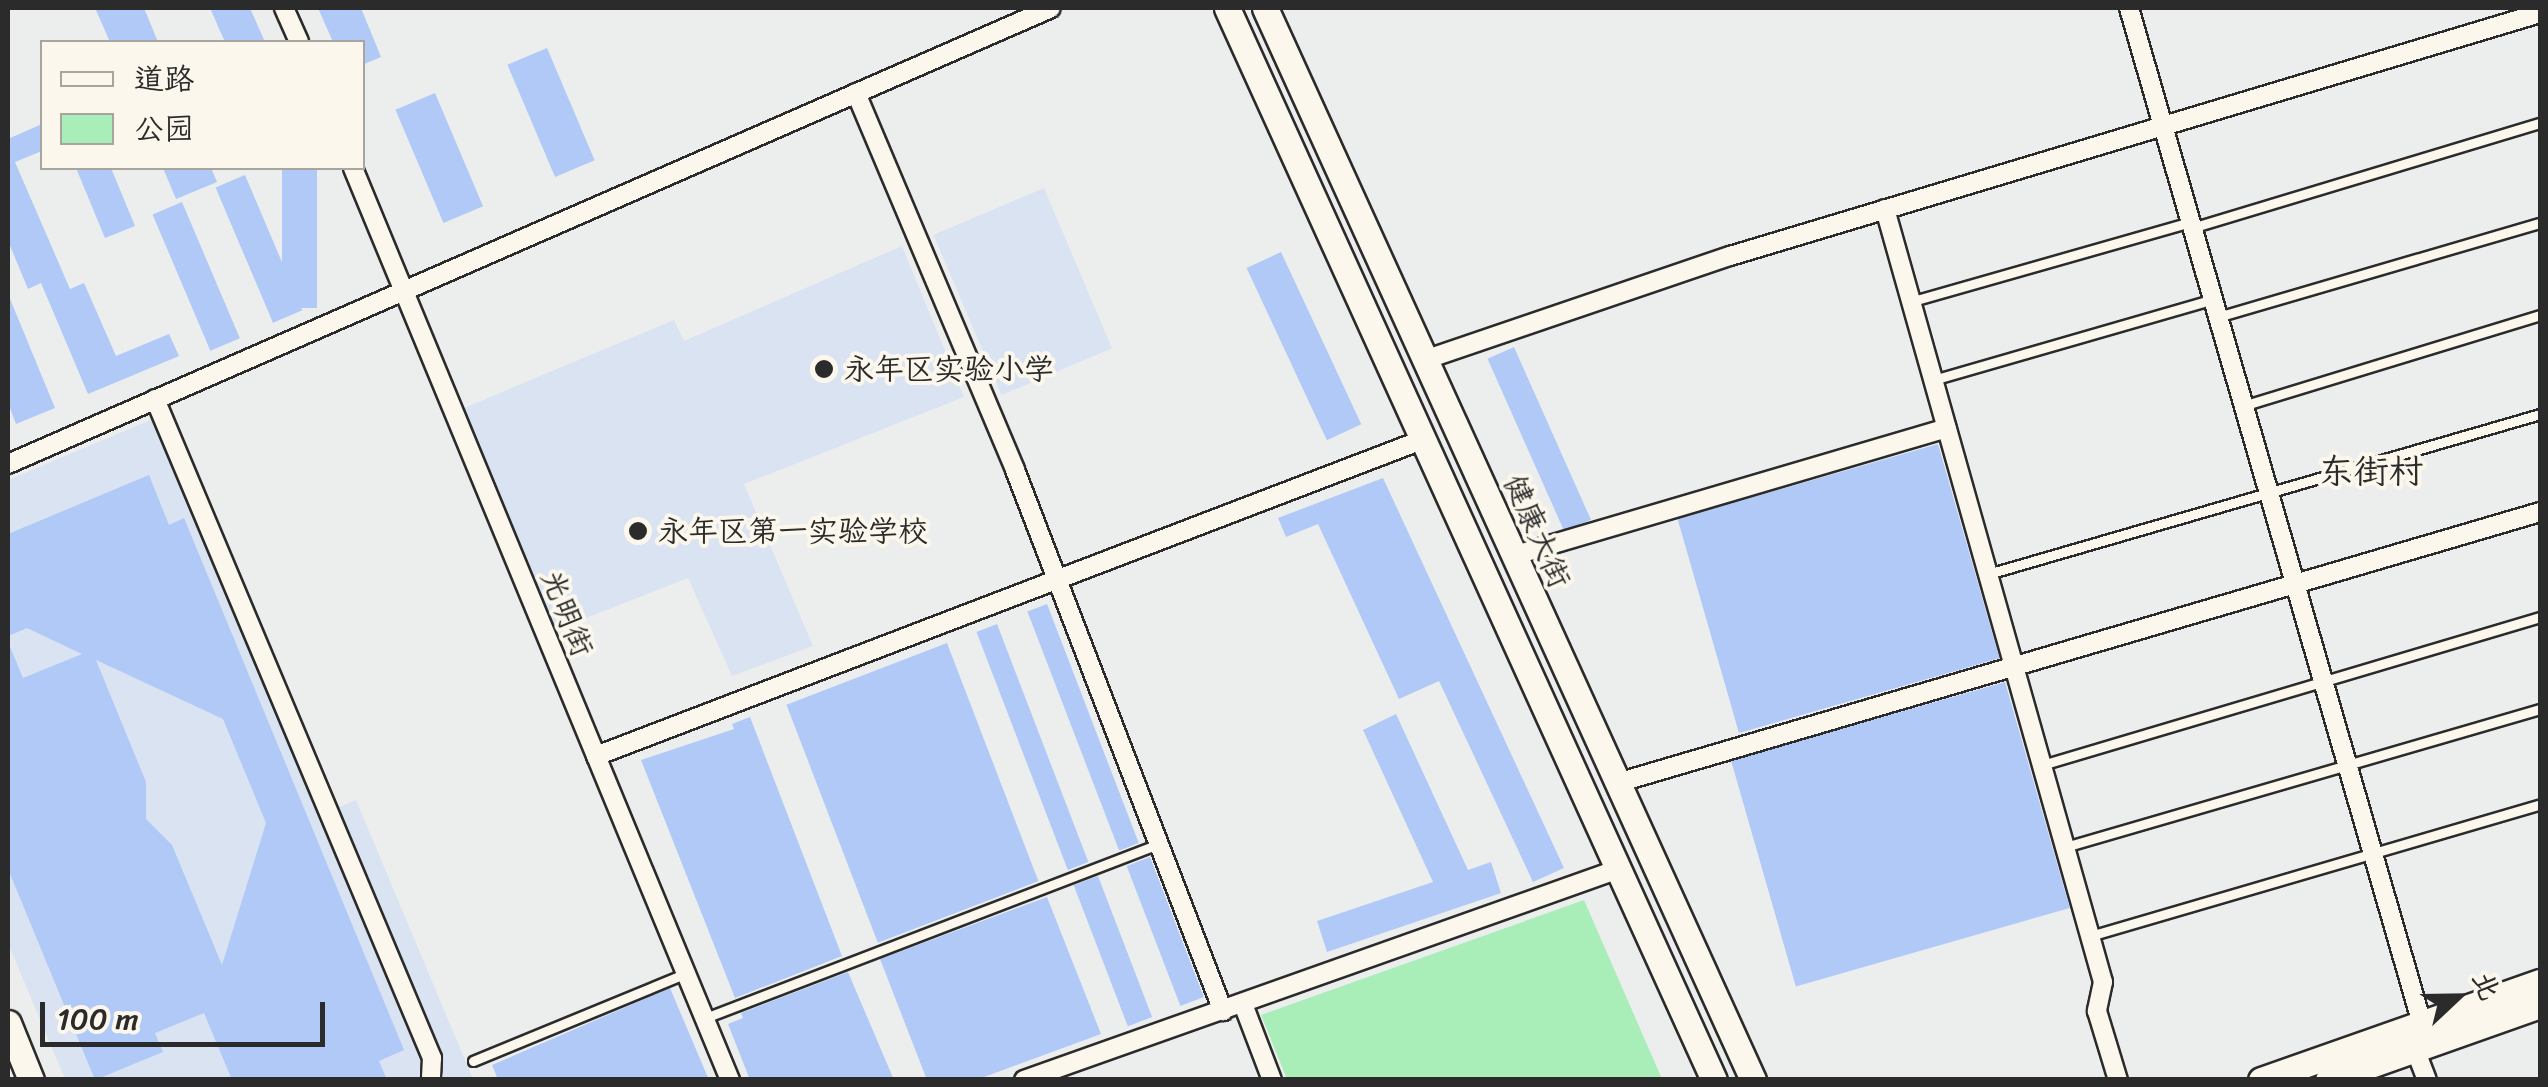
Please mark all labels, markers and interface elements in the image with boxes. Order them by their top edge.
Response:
legend [40,40,365,170]
text: 道路 [134,52,194,106]
text: 公园 [134,102,194,156]
place label: 永年区实验小学 [844,351,1054,387]
marker: 永年区实验小学 [813,358,835,380]
district label: 东街村 [2319,450,2423,492]
street label: 健康大街 [1496,469,1578,593]
place label: 永年区第一实验学校 [658,513,928,549]
marker: 永年区第一实验学校 [627,520,649,542]
street label: 光明街 [533,565,601,661]
north arrow [2408,947,2508,1047]
text: 北 [2458,963,2514,1008]
scale bar [45,982,330,1044]
text: 100 m [57,992,139,1046]

